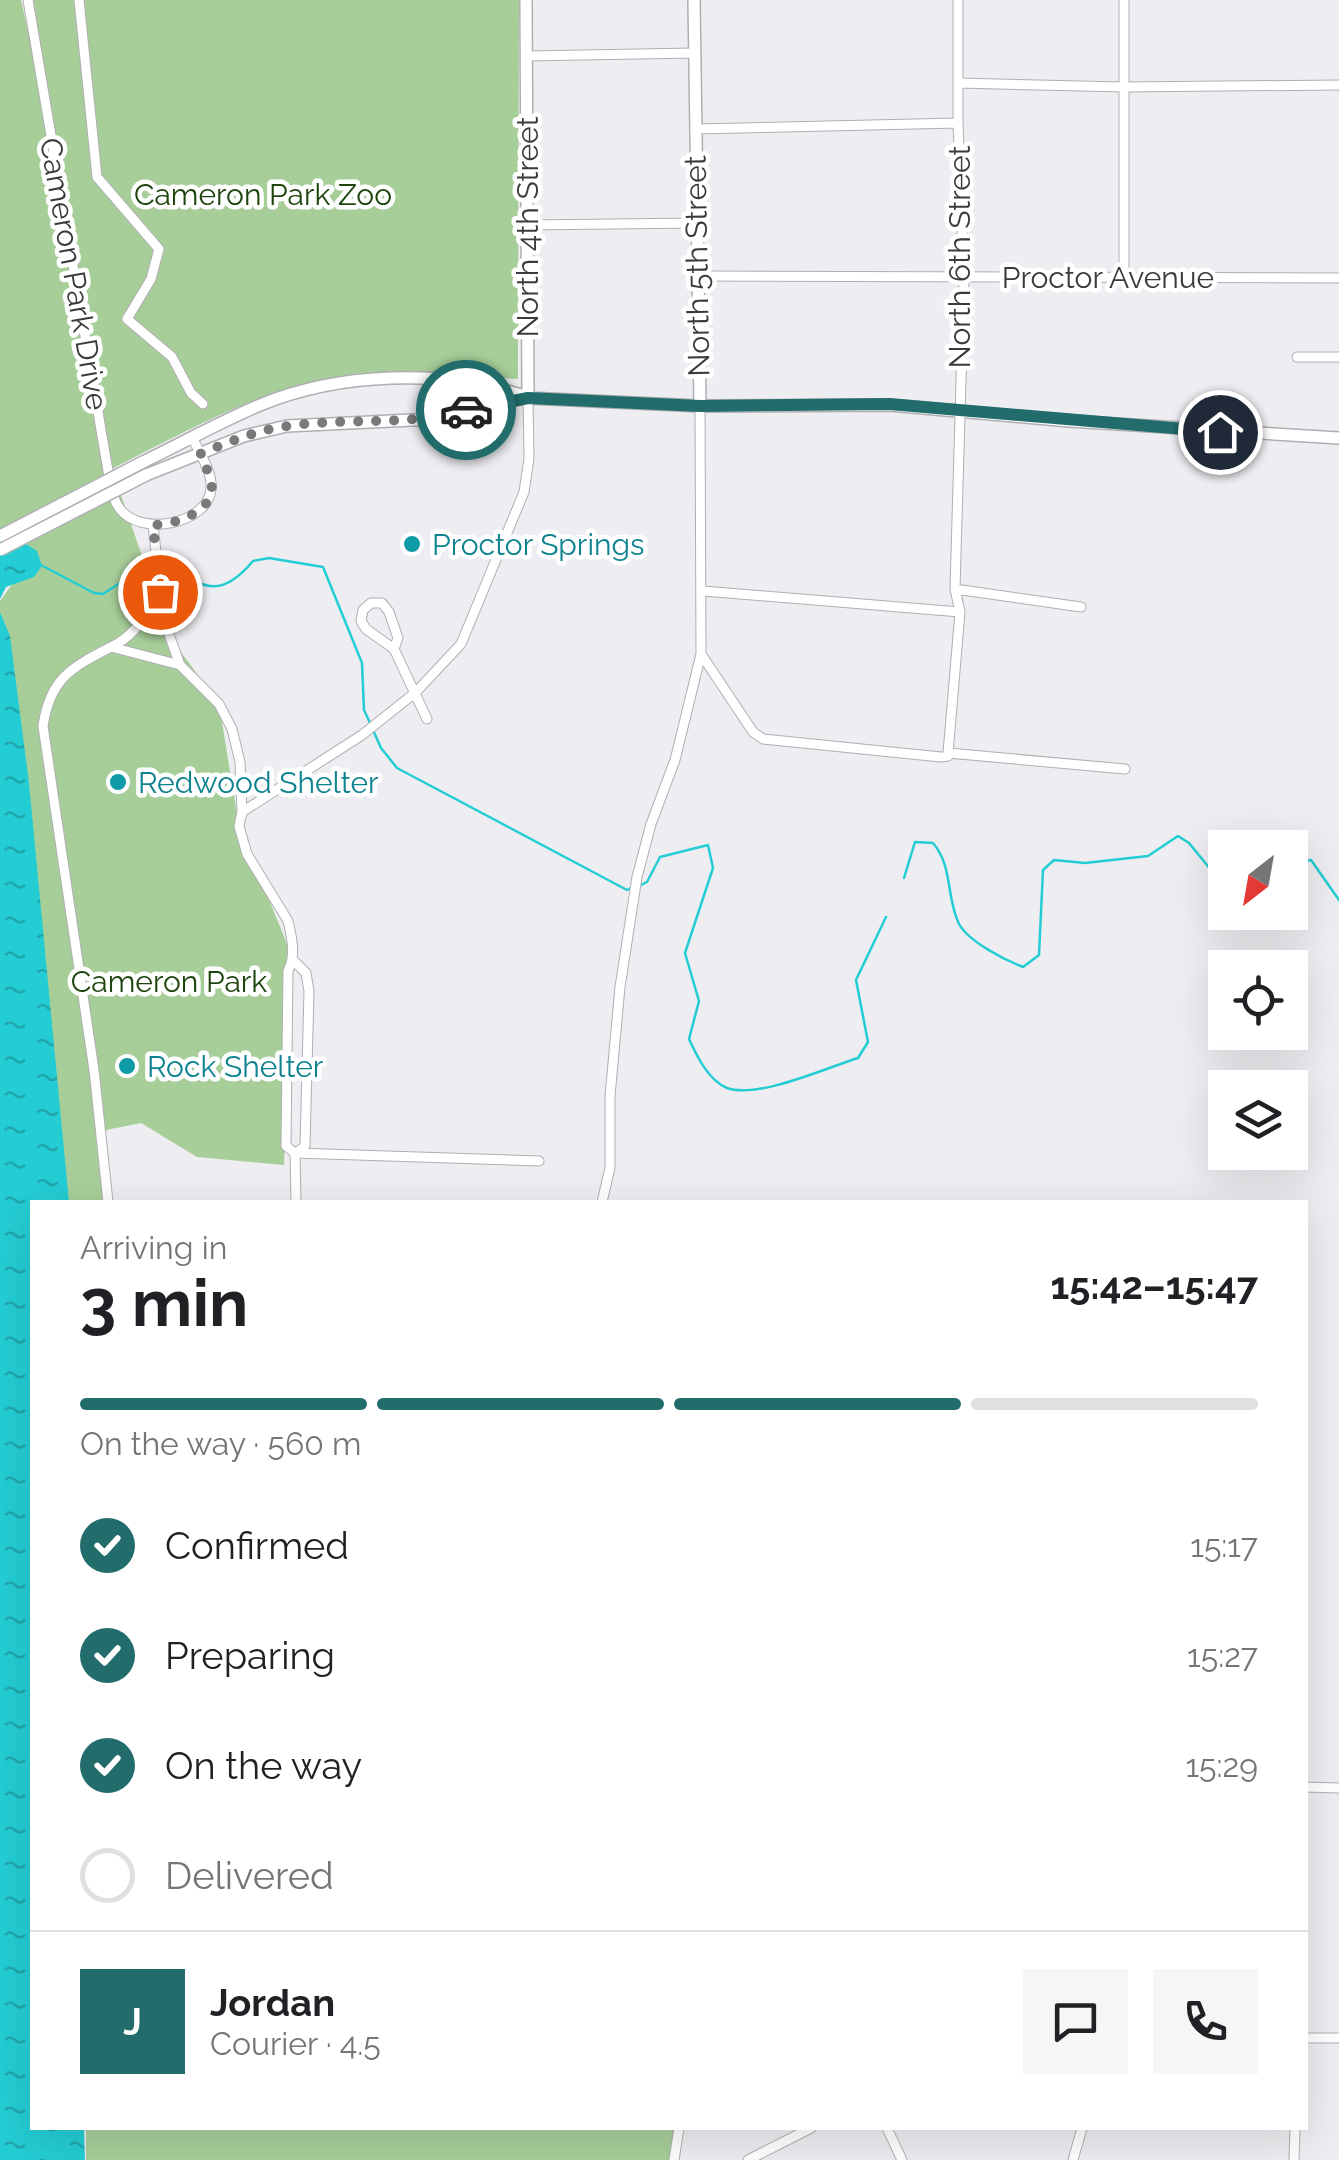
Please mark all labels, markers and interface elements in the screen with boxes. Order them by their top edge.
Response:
street label: North 4th Street [510,116,545,338]
street label: Cameron Park Drive [33,135,115,413]
street label: North 6th Street [942,146,977,368]
street label: North 5th Street [678,155,716,377]
park label: Cameron Park Zoo [134,177,392,212]
street label: Proctor Avenue [1002,260,1214,295]
courier [416,360,516,460]
icon: car [439,383,494,438]
pin [1178,390,1263,475]
icon: home [1193,405,1248,460]
place label: Proctor Springs [432,527,644,562]
marker: Proctor Springs [401,533,423,555]
pin [118,550,203,635]
icon: bag [133,565,188,620]
place label: Redwood Shelter [138,765,379,800]
marker: Redwood Shelter [107,771,129,793]
north arrow [1208,830,1308,930]
map controls [1208,830,1308,1170]
button: locate [1208,950,1308,1050]
park label: Cameron Park [71,964,267,999]
place label: Rock Shelter [147,1049,324,1084]
marker: Rock Shelter [116,1055,138,1077]
button: layers [1208,1070,1308,1170]
text: Arriving in [80,1229,227,1266]
text: 15:42–15:47 [1051,1263,1258,1308]
text: 3 min [80,1265,248,1341]
text: On the way · 560 m [80,1425,361,1462]
icon: check [80,1518,135,1573]
text: Confirmed [165,1523,349,1568]
text: 15:17 [1190,1527,1258,1564]
icon: check [80,1628,135,1683]
text: Preparing [165,1633,335,1678]
text: 15:27 [1187,1637,1258,1674]
icon: check [80,1738,135,1793]
text: On the way [165,1743,362,1788]
text: 15:29 [1185,1747,1258,1784]
text: Delivered [165,1853,334,1898]
button: chat [1023,1969,1128,2074]
button: phone [1153,1969,1258,2074]
text: Jordan [210,1980,335,2025]
text: J [123,1999,142,2044]
text: Courier · 4.5 [210,2025,381,2062]

